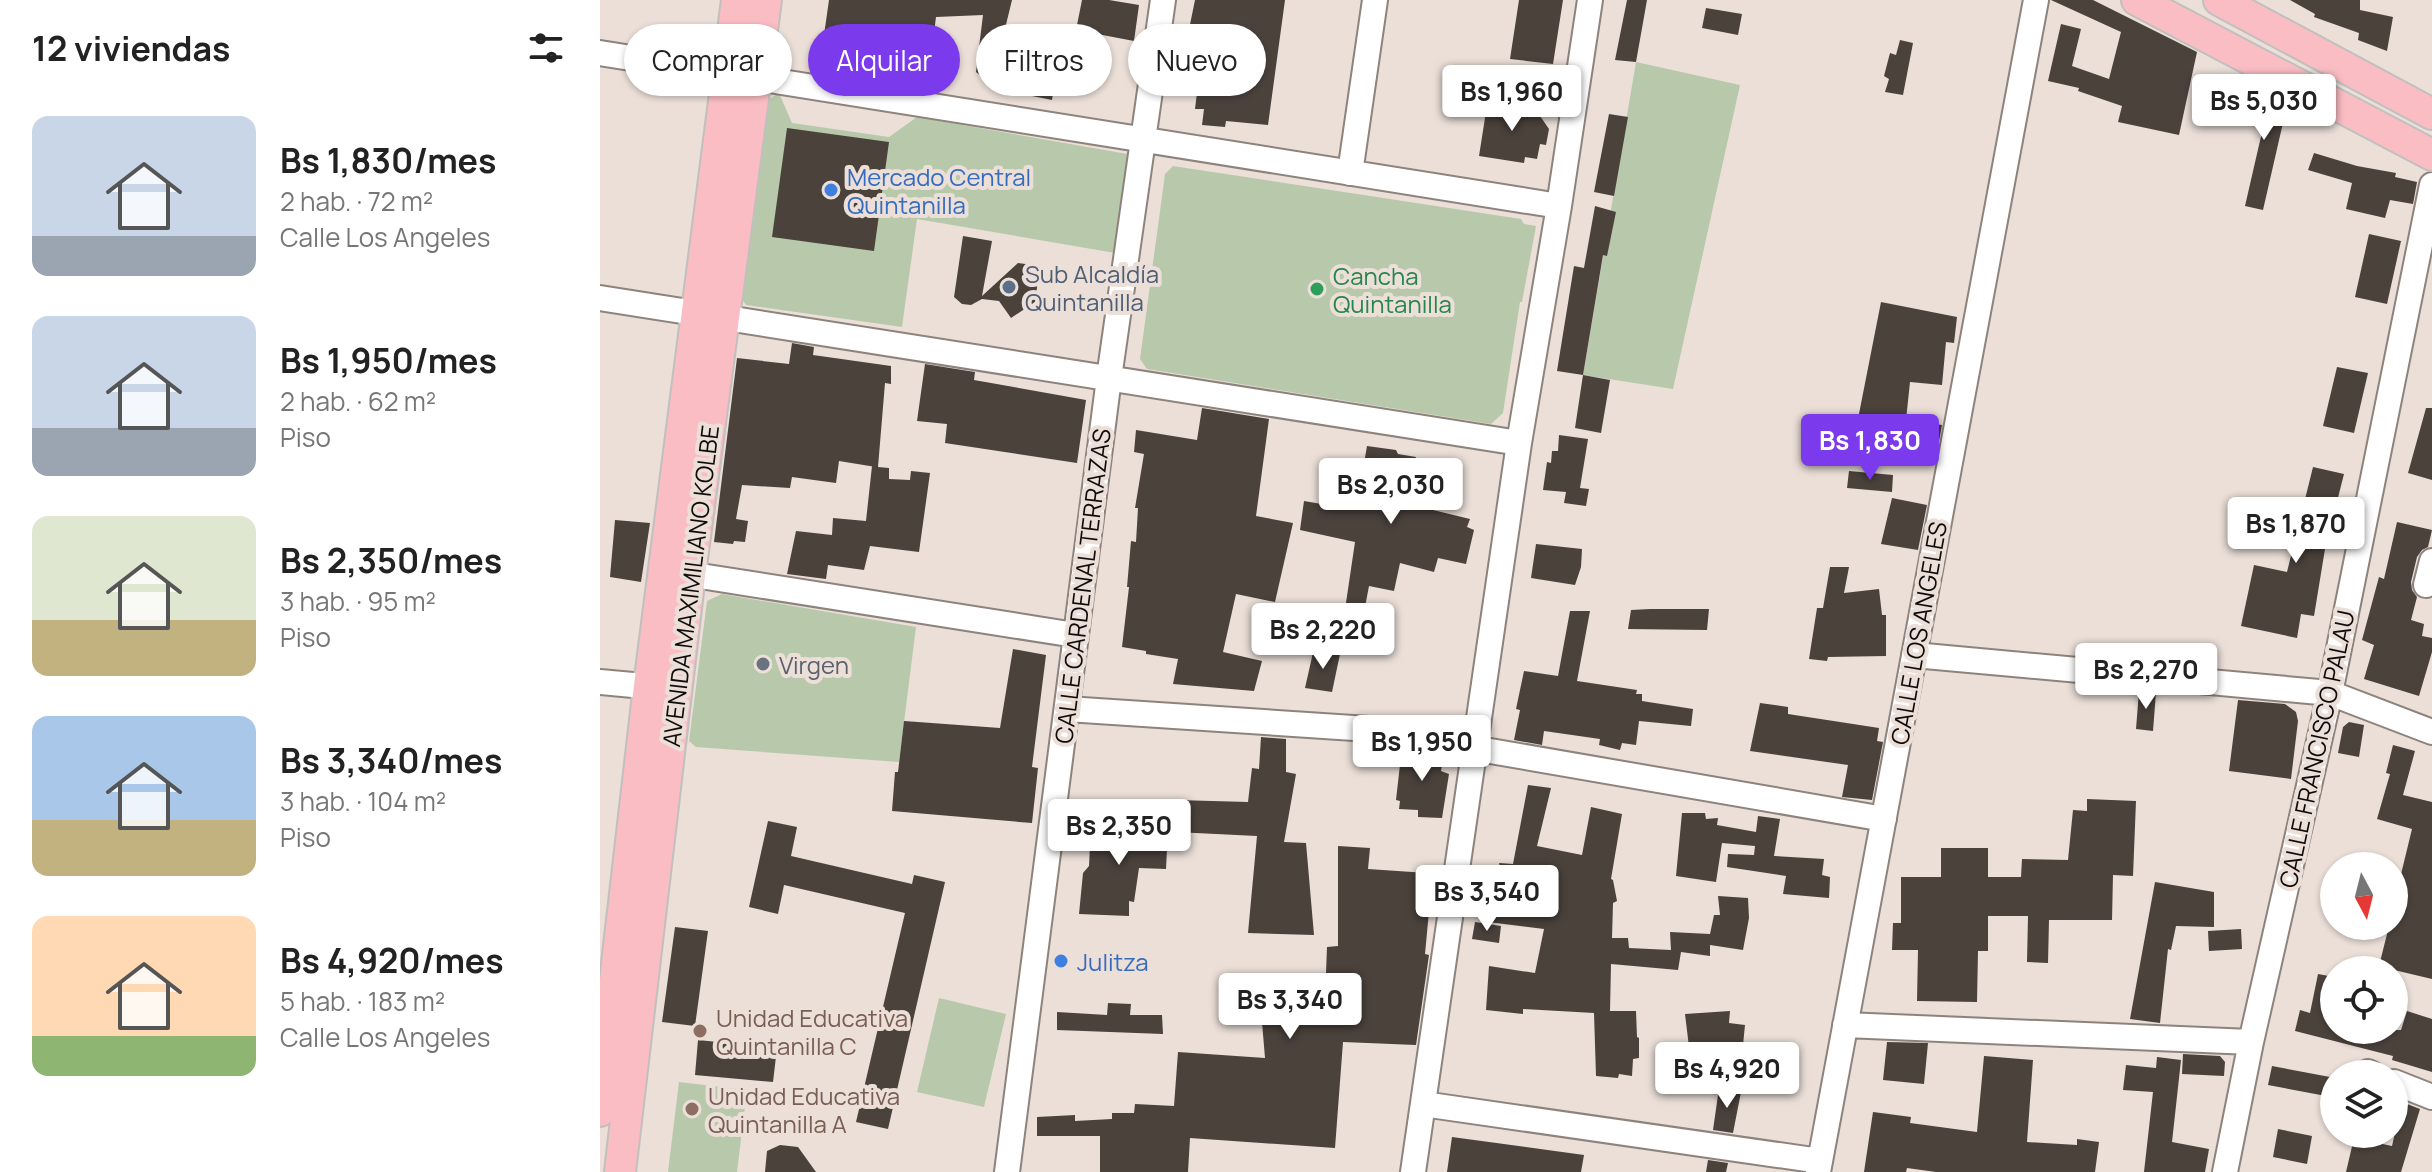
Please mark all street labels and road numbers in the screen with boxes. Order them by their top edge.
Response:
street label: AVENIDA MAXIMILIANO KOLBE [654,423,726,749]
street label: CALLE CARDENAL TERRAZAS [1046,427,1118,745]
street label: CALLE LOS ANGELES [1882,519,1954,747]
street label: CALLE FRANCISCO PALAU [2270,607,2362,891]

